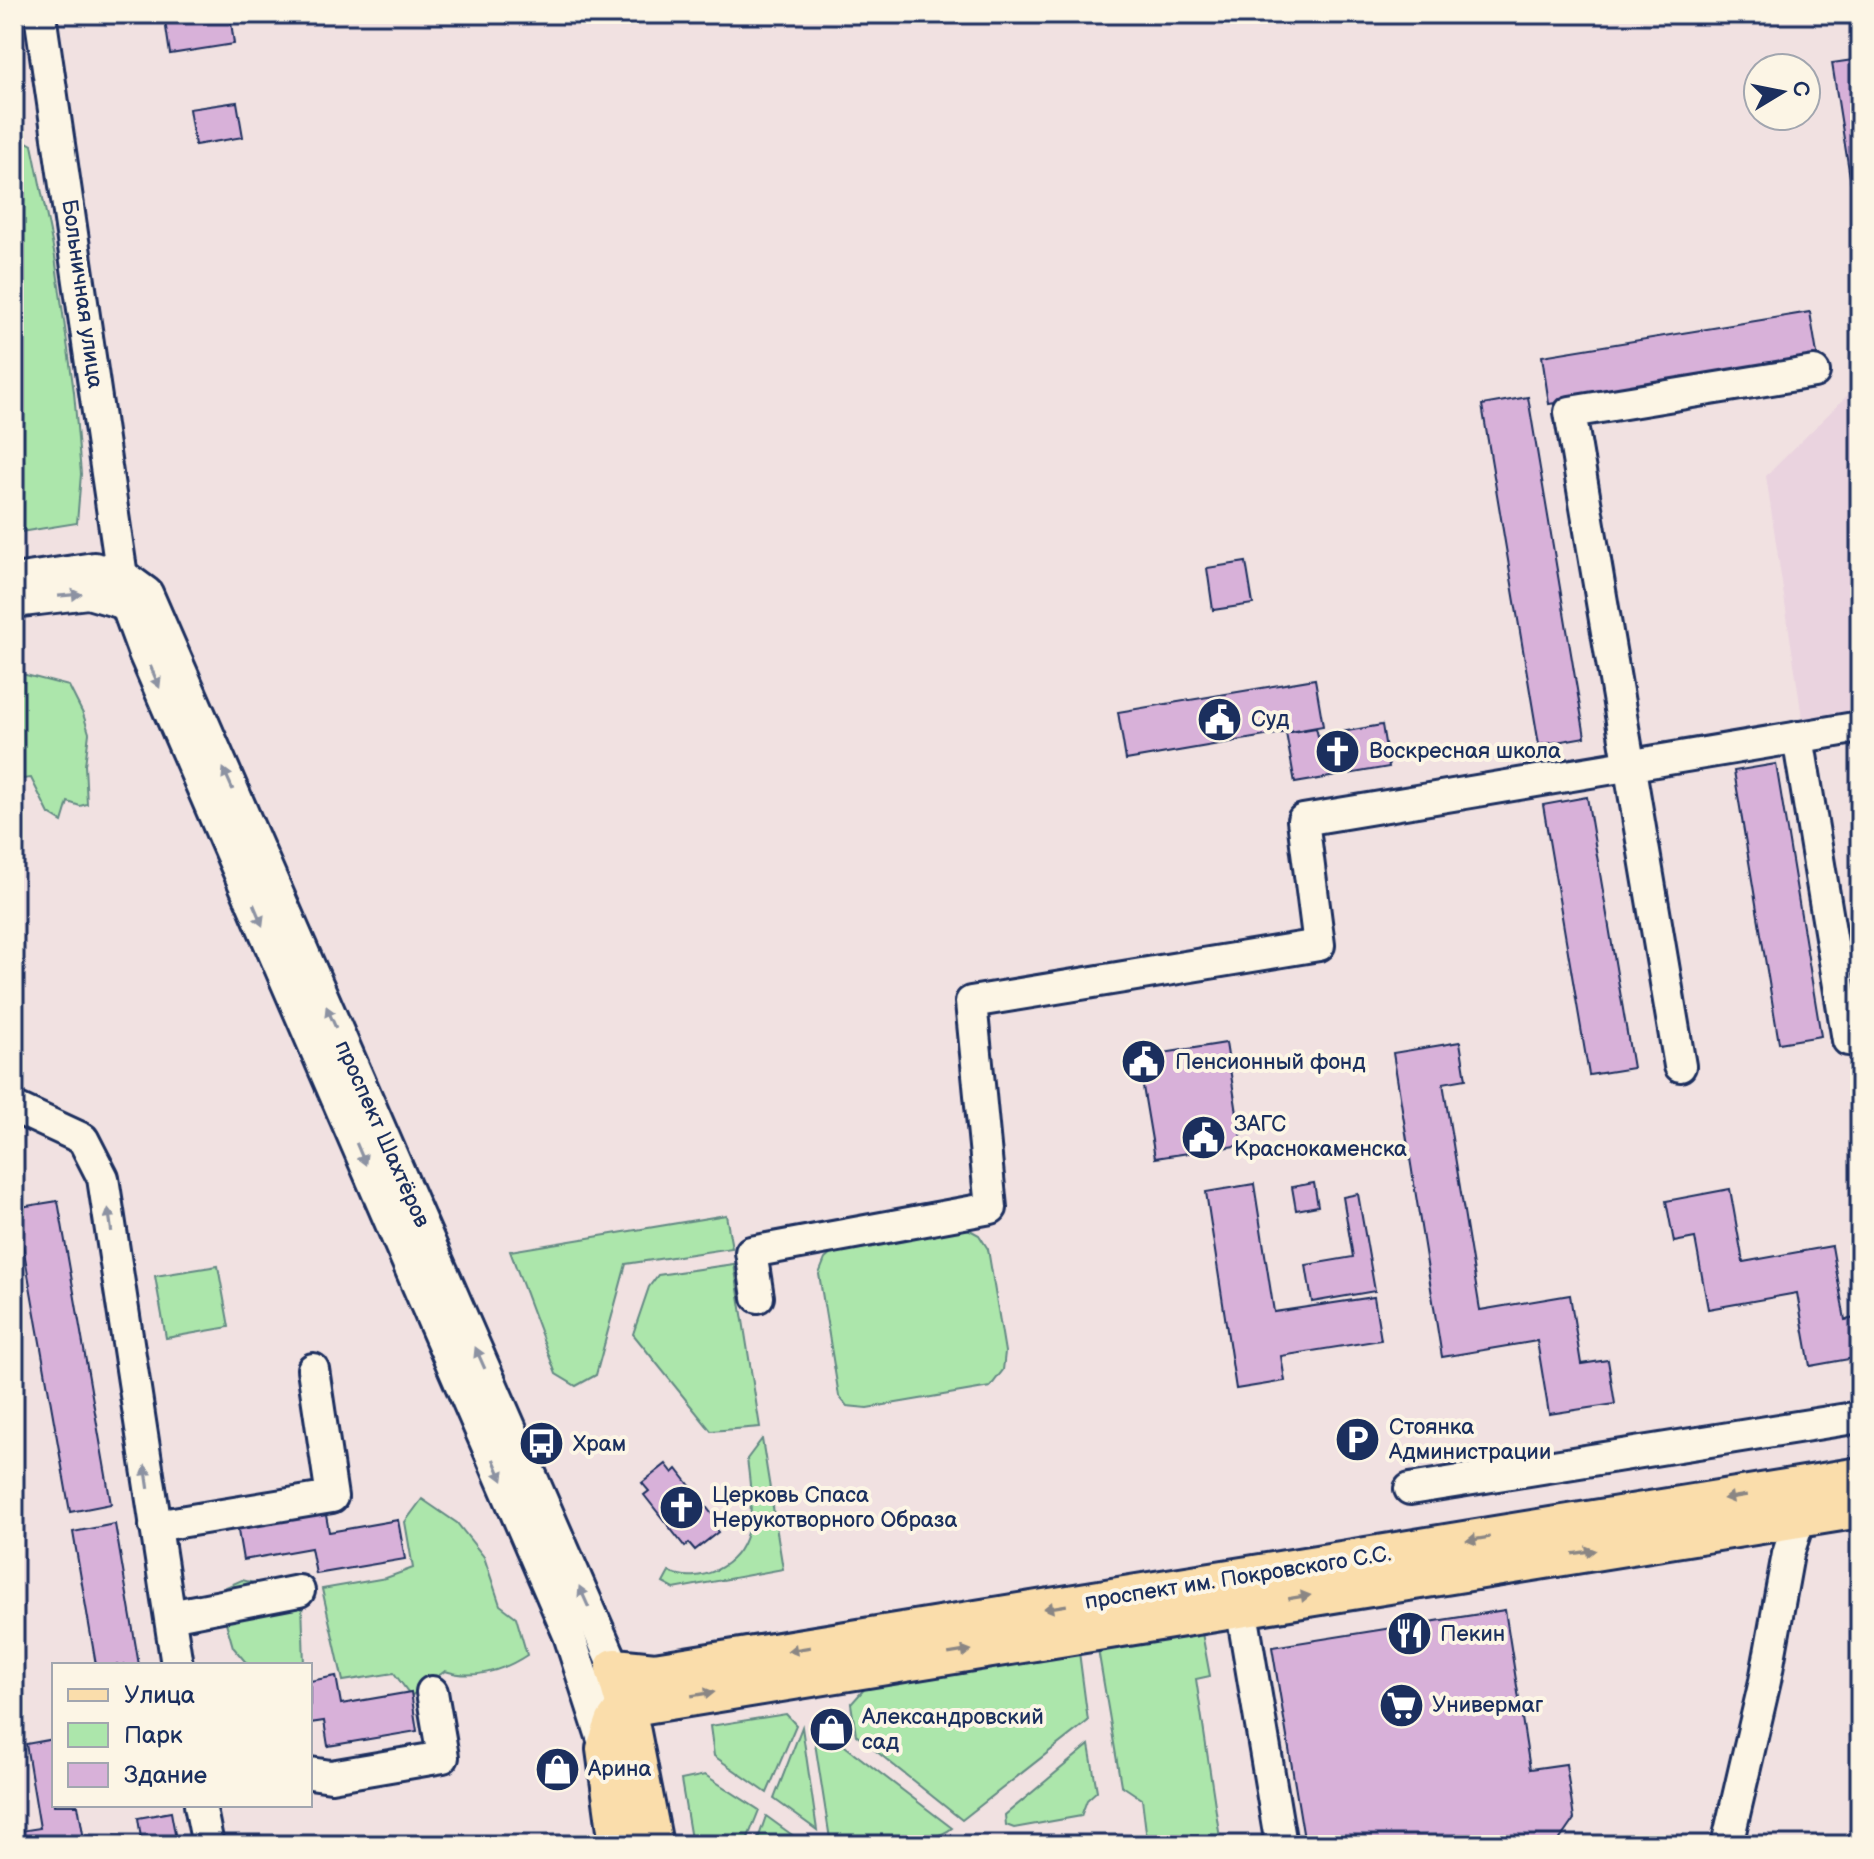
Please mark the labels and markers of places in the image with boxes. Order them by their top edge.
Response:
public building icon: Суд [1196,695,1244,743]
place label: Суд [1251,706,1289,733]
church icon: Воскресная школа [1314,727,1362,775]
place label: Воскресная школа [1369,738,1561,765]
public building icon: Пенсионный фонд [1120,1038,1168,1086]
place label: Пенсионный фонд [1175,1049,1366,1076]
place label: ЗАГС Краснокаменска [1234,1111,1407,1163]
public building icon: ЗАГС Краснокаменска [1179,1113,1227,1161]
place label: Стоянка Администрации [1388,1414,1551,1466]
parking icon: Стоянка Администрации [1334,1416,1382,1464]
bus stop icon: Храм [518,1420,566,1468]
place label: Храм [573,1431,626,1458]
place label: Церковь Спаса Нерукотворного Образа [712,1482,957,1534]
church icon: Церковь Спаса Нерукотворного Образа [657,1484,705,1532]
restaurant icon: Пекин [1385,1610,1433,1658]
place label: Пекин [1440,1621,1505,1648]
supermarket icon: Универмаг [1377,1681,1425,1729]
place label: Универмаг [1432,1692,1544,1719]
place label: Александровский сад [861,1704,1044,1756]
shop icon: Александровский сад [807,1706,855,1754]
shop icon: Арина [533,1745,581,1793]
place label: Арина [587,1756,651,1783]

